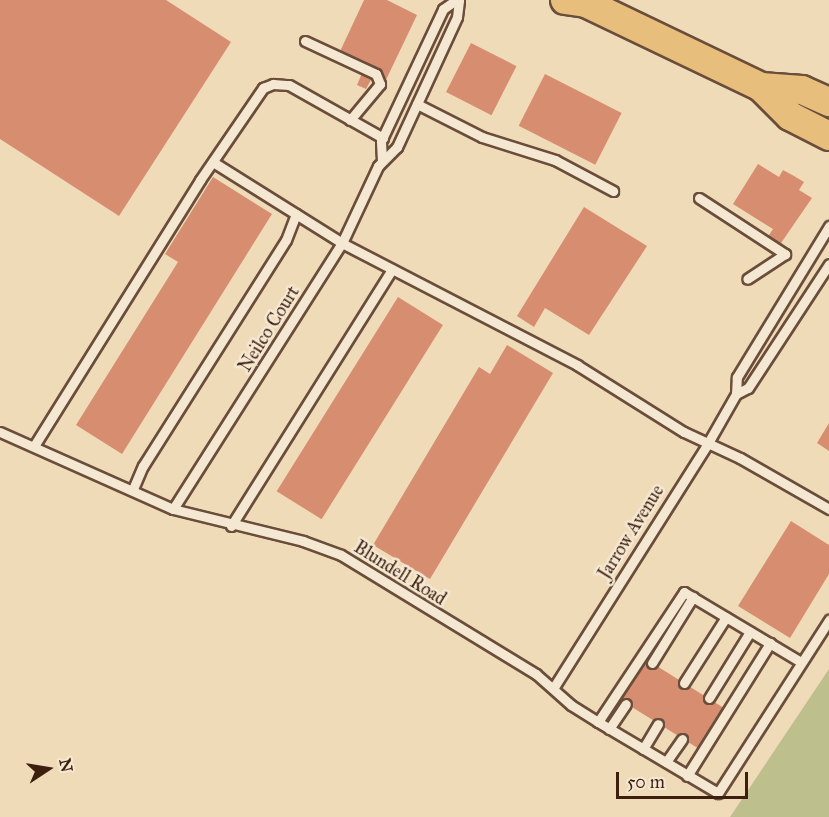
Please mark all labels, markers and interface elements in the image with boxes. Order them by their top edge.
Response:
street label: Neilco Court [234,282,304,376]
street label: Jarrow Avenue [594,481,668,583]
street label: Blundell Road [350,536,450,610]
north arrow [18,739,78,799]
text: N [55,757,77,774]
scale bar [619,760,751,798]
text: 50 m [627,771,665,793]

